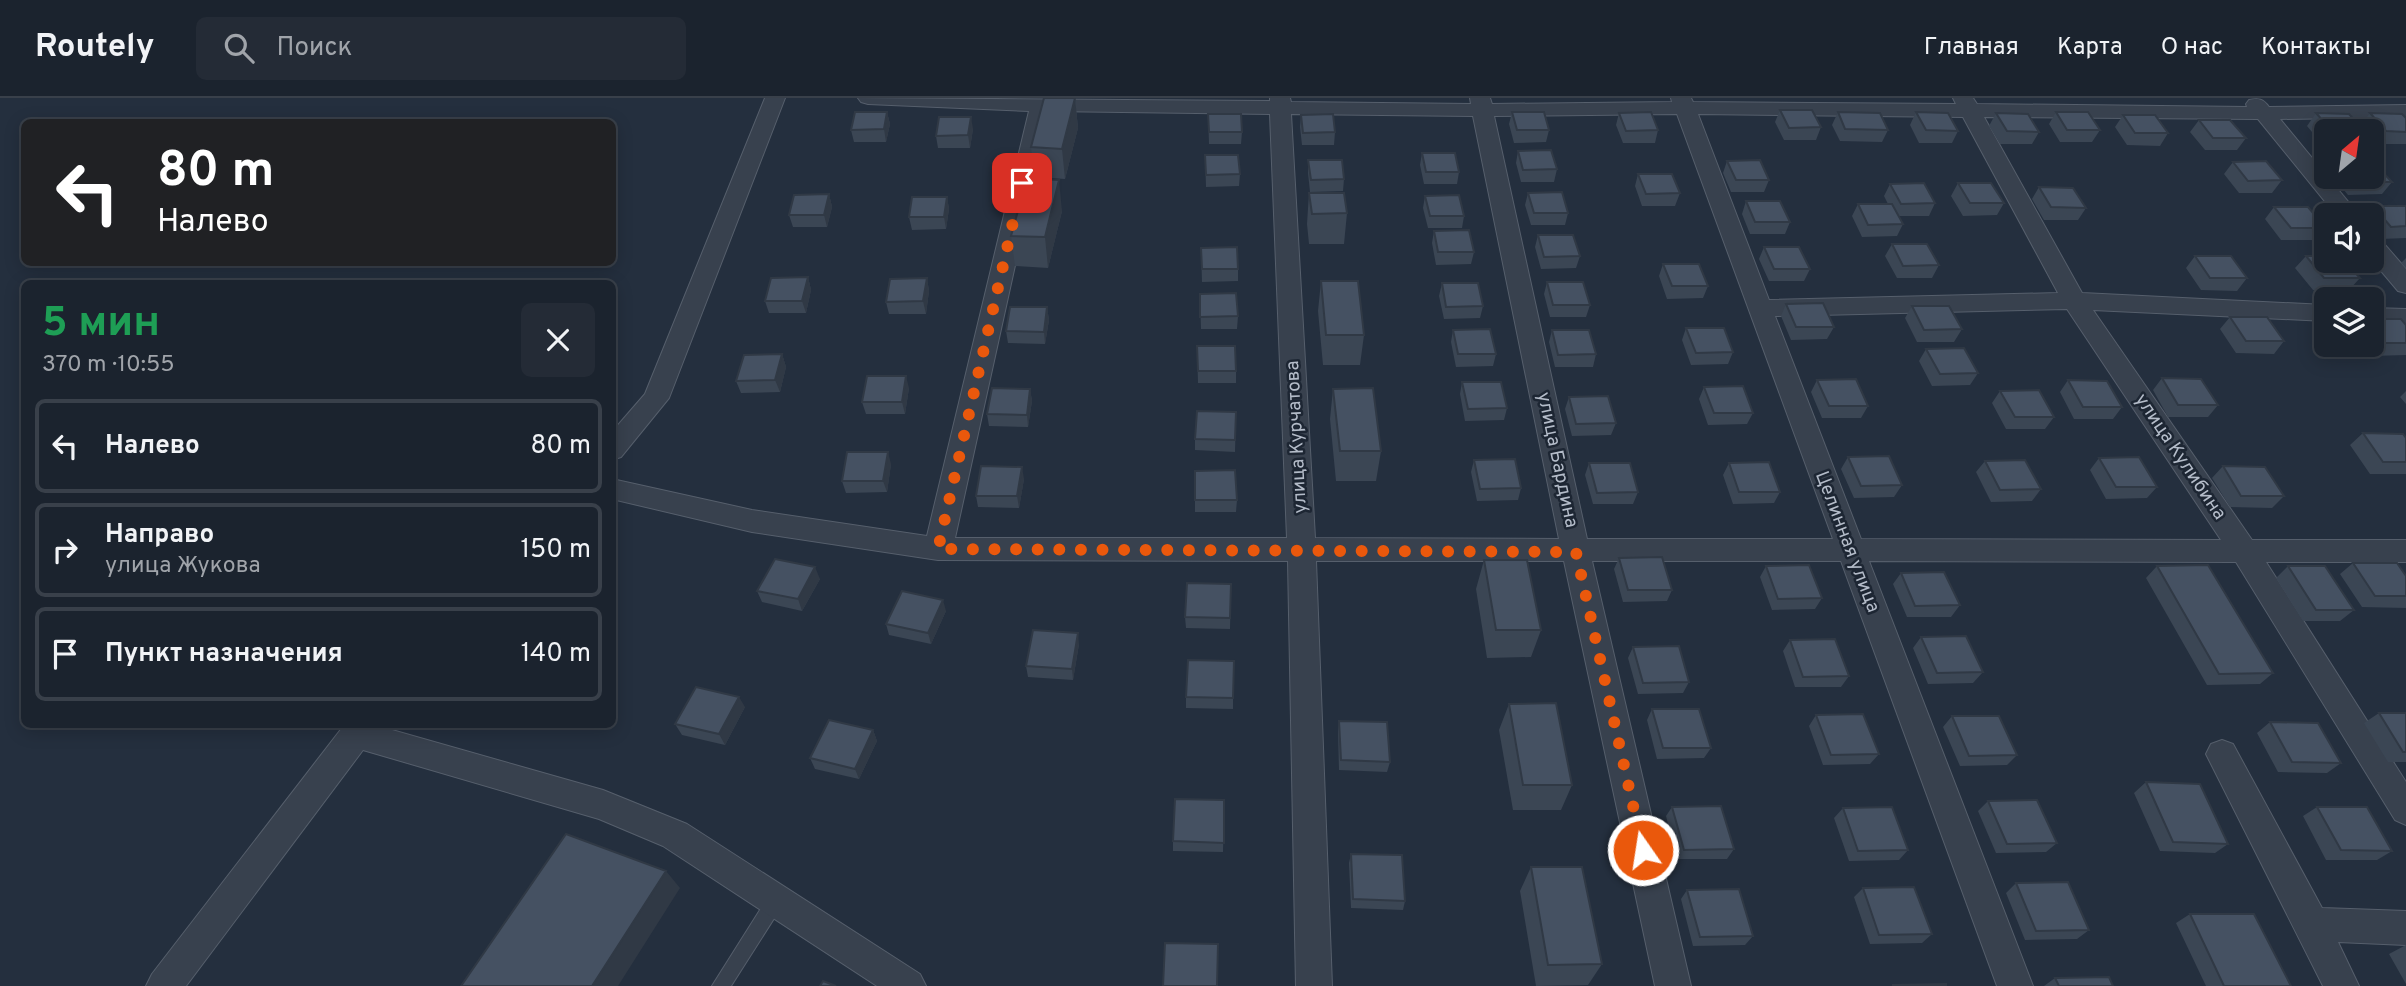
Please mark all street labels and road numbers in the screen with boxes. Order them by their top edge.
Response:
street label: улица Курчатова [1281,360,1313,514]
street label: улица Кулибина [2129,389,2231,525]
street label: улица Бардина [1531,390,1583,530]
street label: Целинная улица [1809,468,1885,616]

